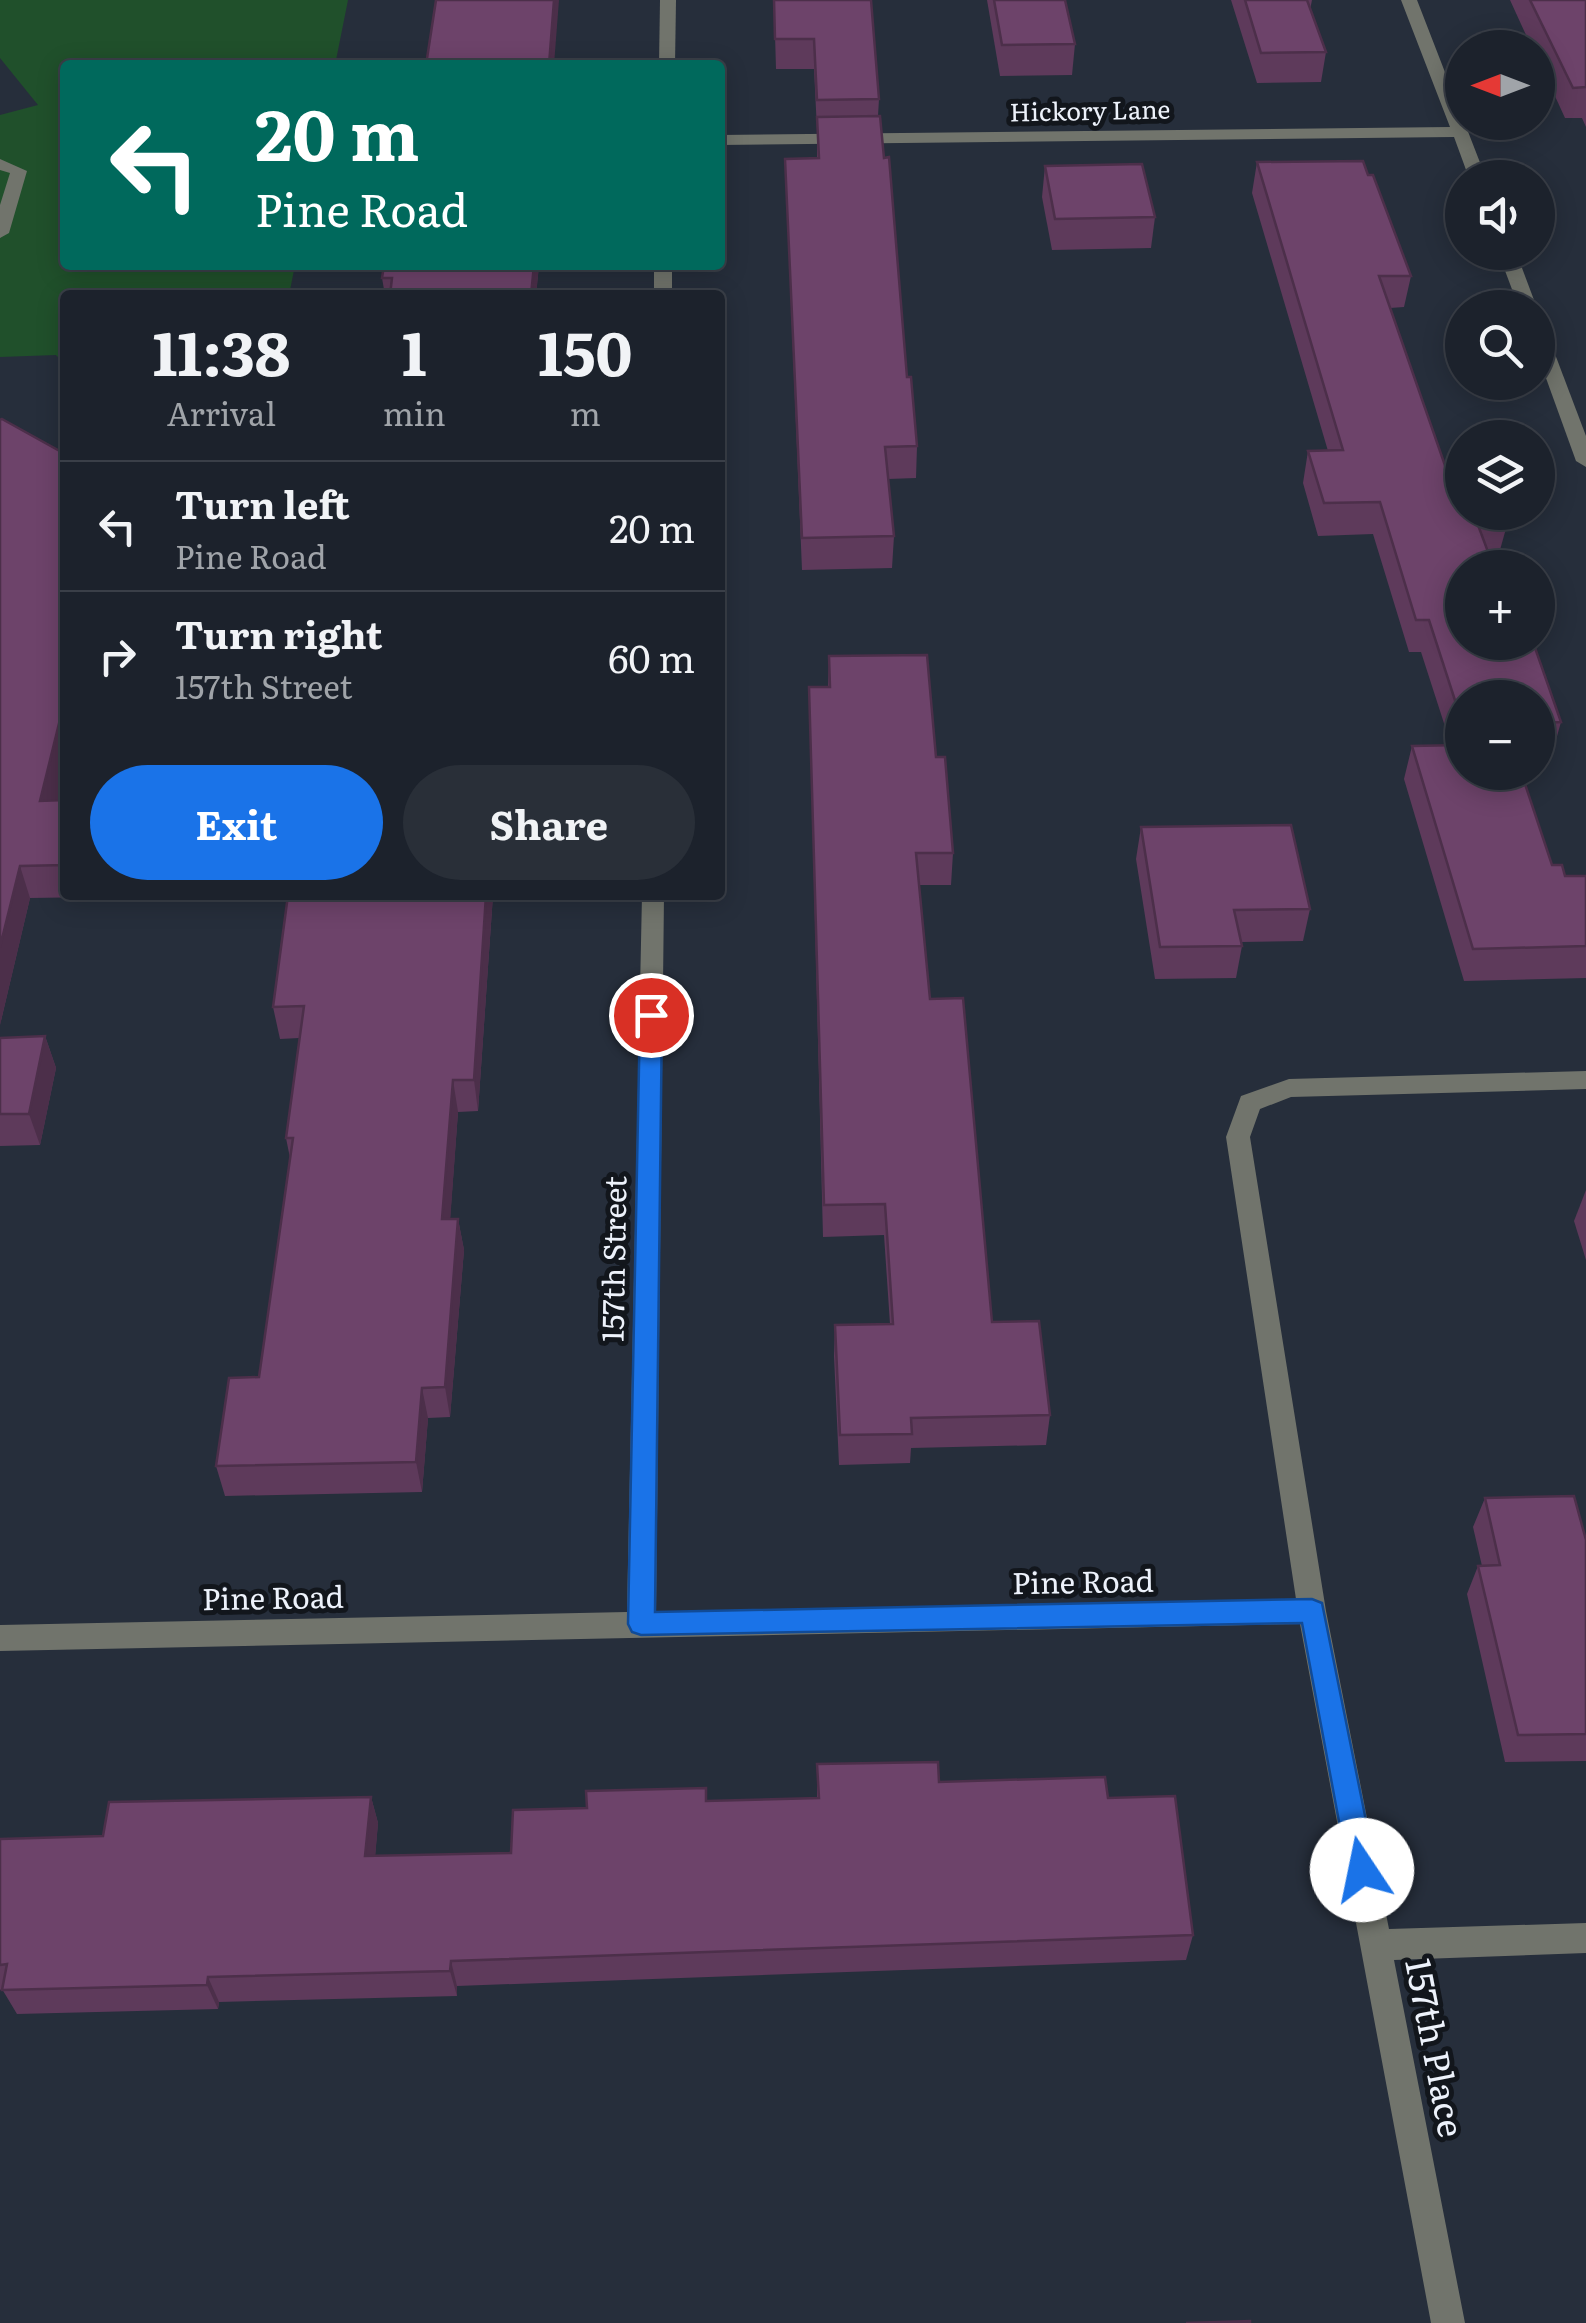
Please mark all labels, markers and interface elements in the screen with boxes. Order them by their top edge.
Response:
north arrow [1445,30,1555,140]
map controls [1445,30,1555,790]
text: 20 m [255,79,420,183]
street label: Hickory Lane [1009,90,1171,129]
icon: left [90,100,220,230]
button: sound [1445,160,1555,270]
text: Pine Road [255,174,468,241]
button: search [1445,290,1555,400]
text: 11:38 [152,305,290,394]
text: 1 [402,305,427,394]
text: 150 [538,305,633,394]
text: Arrival [167,388,276,436]
text: min [383,388,446,436]
text: m [570,388,601,436]
button: layers [1445,420,1555,530]
text: Turn left [175,474,350,531]
text: 20 m [609,498,695,555]
icon: left [90,499,145,554]
text: Pine Road [175,531,327,579]
button: + [1445,550,1555,660]
text: Turn right [175,604,382,661]
text: 60 m [608,628,695,685]
icon: right [90,629,145,684]
text: 157th Street [175,661,352,709]
button: − [1445,680,1555,790]
button: Exit [90,765,383,880]
button: Share [403,765,695,880]
pin [609,973,694,1058]
icon: arrive [624,988,679,1043]
street label: 157th Street [589,1175,635,1342]
street label: Pine Road [1012,1557,1154,1603]
street label: Pine Road [202,1573,344,1619]
position arrow [1310,1818,1414,1922]
street label: 157th Place [1394,1954,1480,2141]

